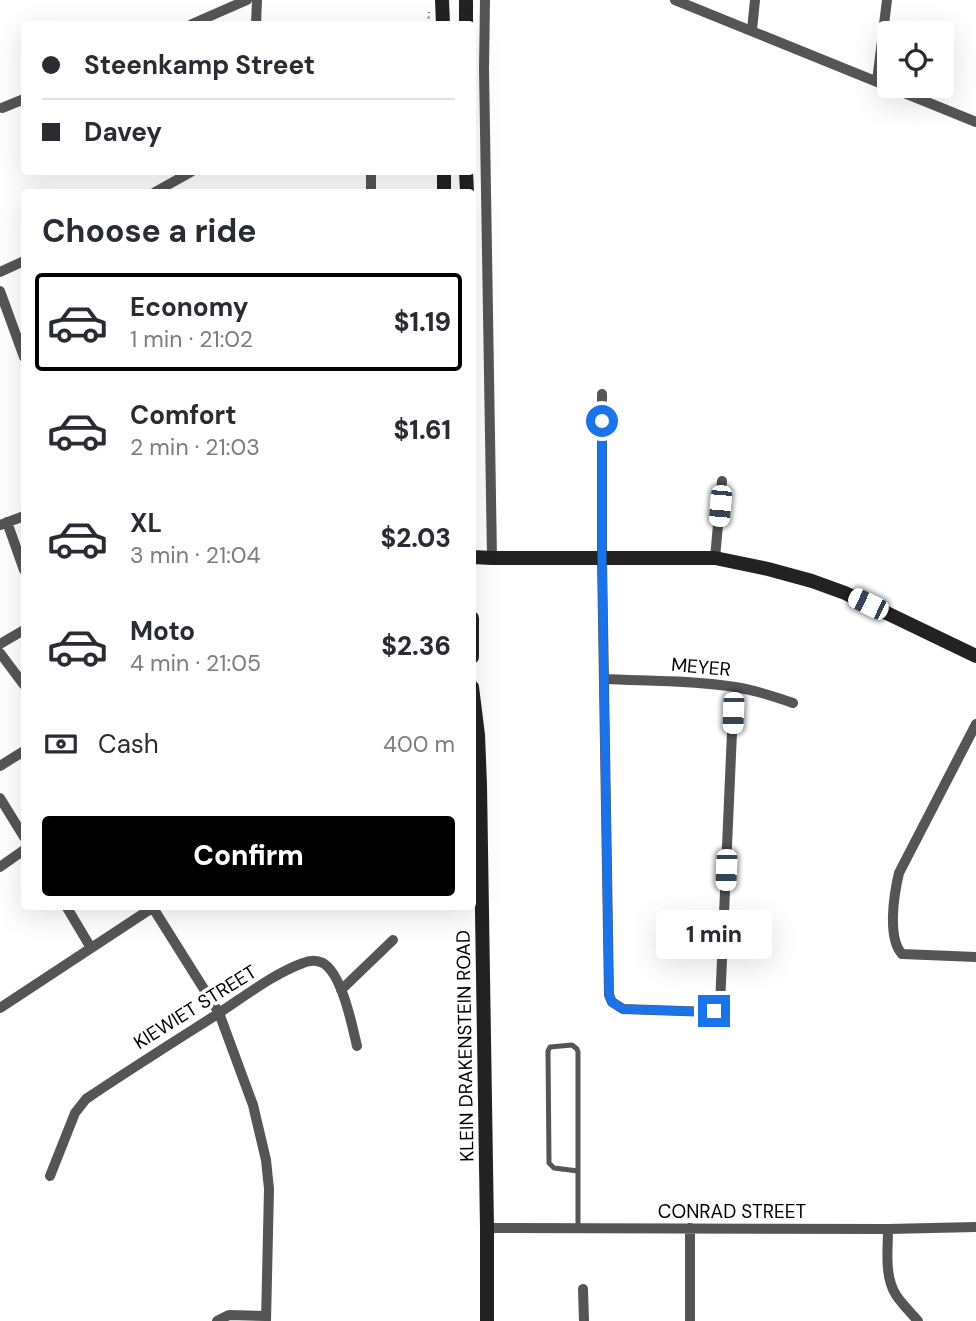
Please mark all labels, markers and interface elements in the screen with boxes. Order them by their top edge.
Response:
map controls [877,21,954,98]
button: locate [877,21,954,98]
text: Steenkamp Street [84,48,315,82]
text: Davey [84,115,162,149]
text: Choose a ride [42,210,257,252]
text: Economy [130,290,248,324]
icon: car [46,291,109,354]
text: $1.19 [394,305,451,339]
text: 1 min · 21:02 [130,324,253,354]
text: Comfort [130,398,236,432]
icon: car [46,399,109,462]
route start [586,405,618,437]
text: $1.61 [394,413,451,447]
text: 2 min · 21:03 [130,432,260,462]
car [708,484,733,528]
text: XL [130,506,162,540]
icon: car [46,507,109,570]
text: $2.03 [380,521,451,555]
text: 3 min · 21:04 [130,540,260,570]
car [845,585,892,623]
text: Moto [130,614,195,648]
icon: car [46,615,109,678]
text: $2.36 [381,629,451,663]
text: 4 min · 21:05 [130,648,261,678]
street label: MEYER [670,652,732,682]
car [722,692,745,734]
icon: cash [42,725,80,763]
text: Cash [98,727,159,761]
text: 400 m [383,729,455,759]
button: Confirm [42,816,455,896]
car [715,849,738,891]
callout: 1 min [656,909,772,958]
text: 1 min [686,919,742,949]
street label: KLEIN DRAKENSTEIN ROAD [450,930,480,1162]
street label: KIEWIET STREET [129,959,261,1055]
route end [698,995,730,1027]
street label: CONRAD STREET [658,1199,806,1224]

